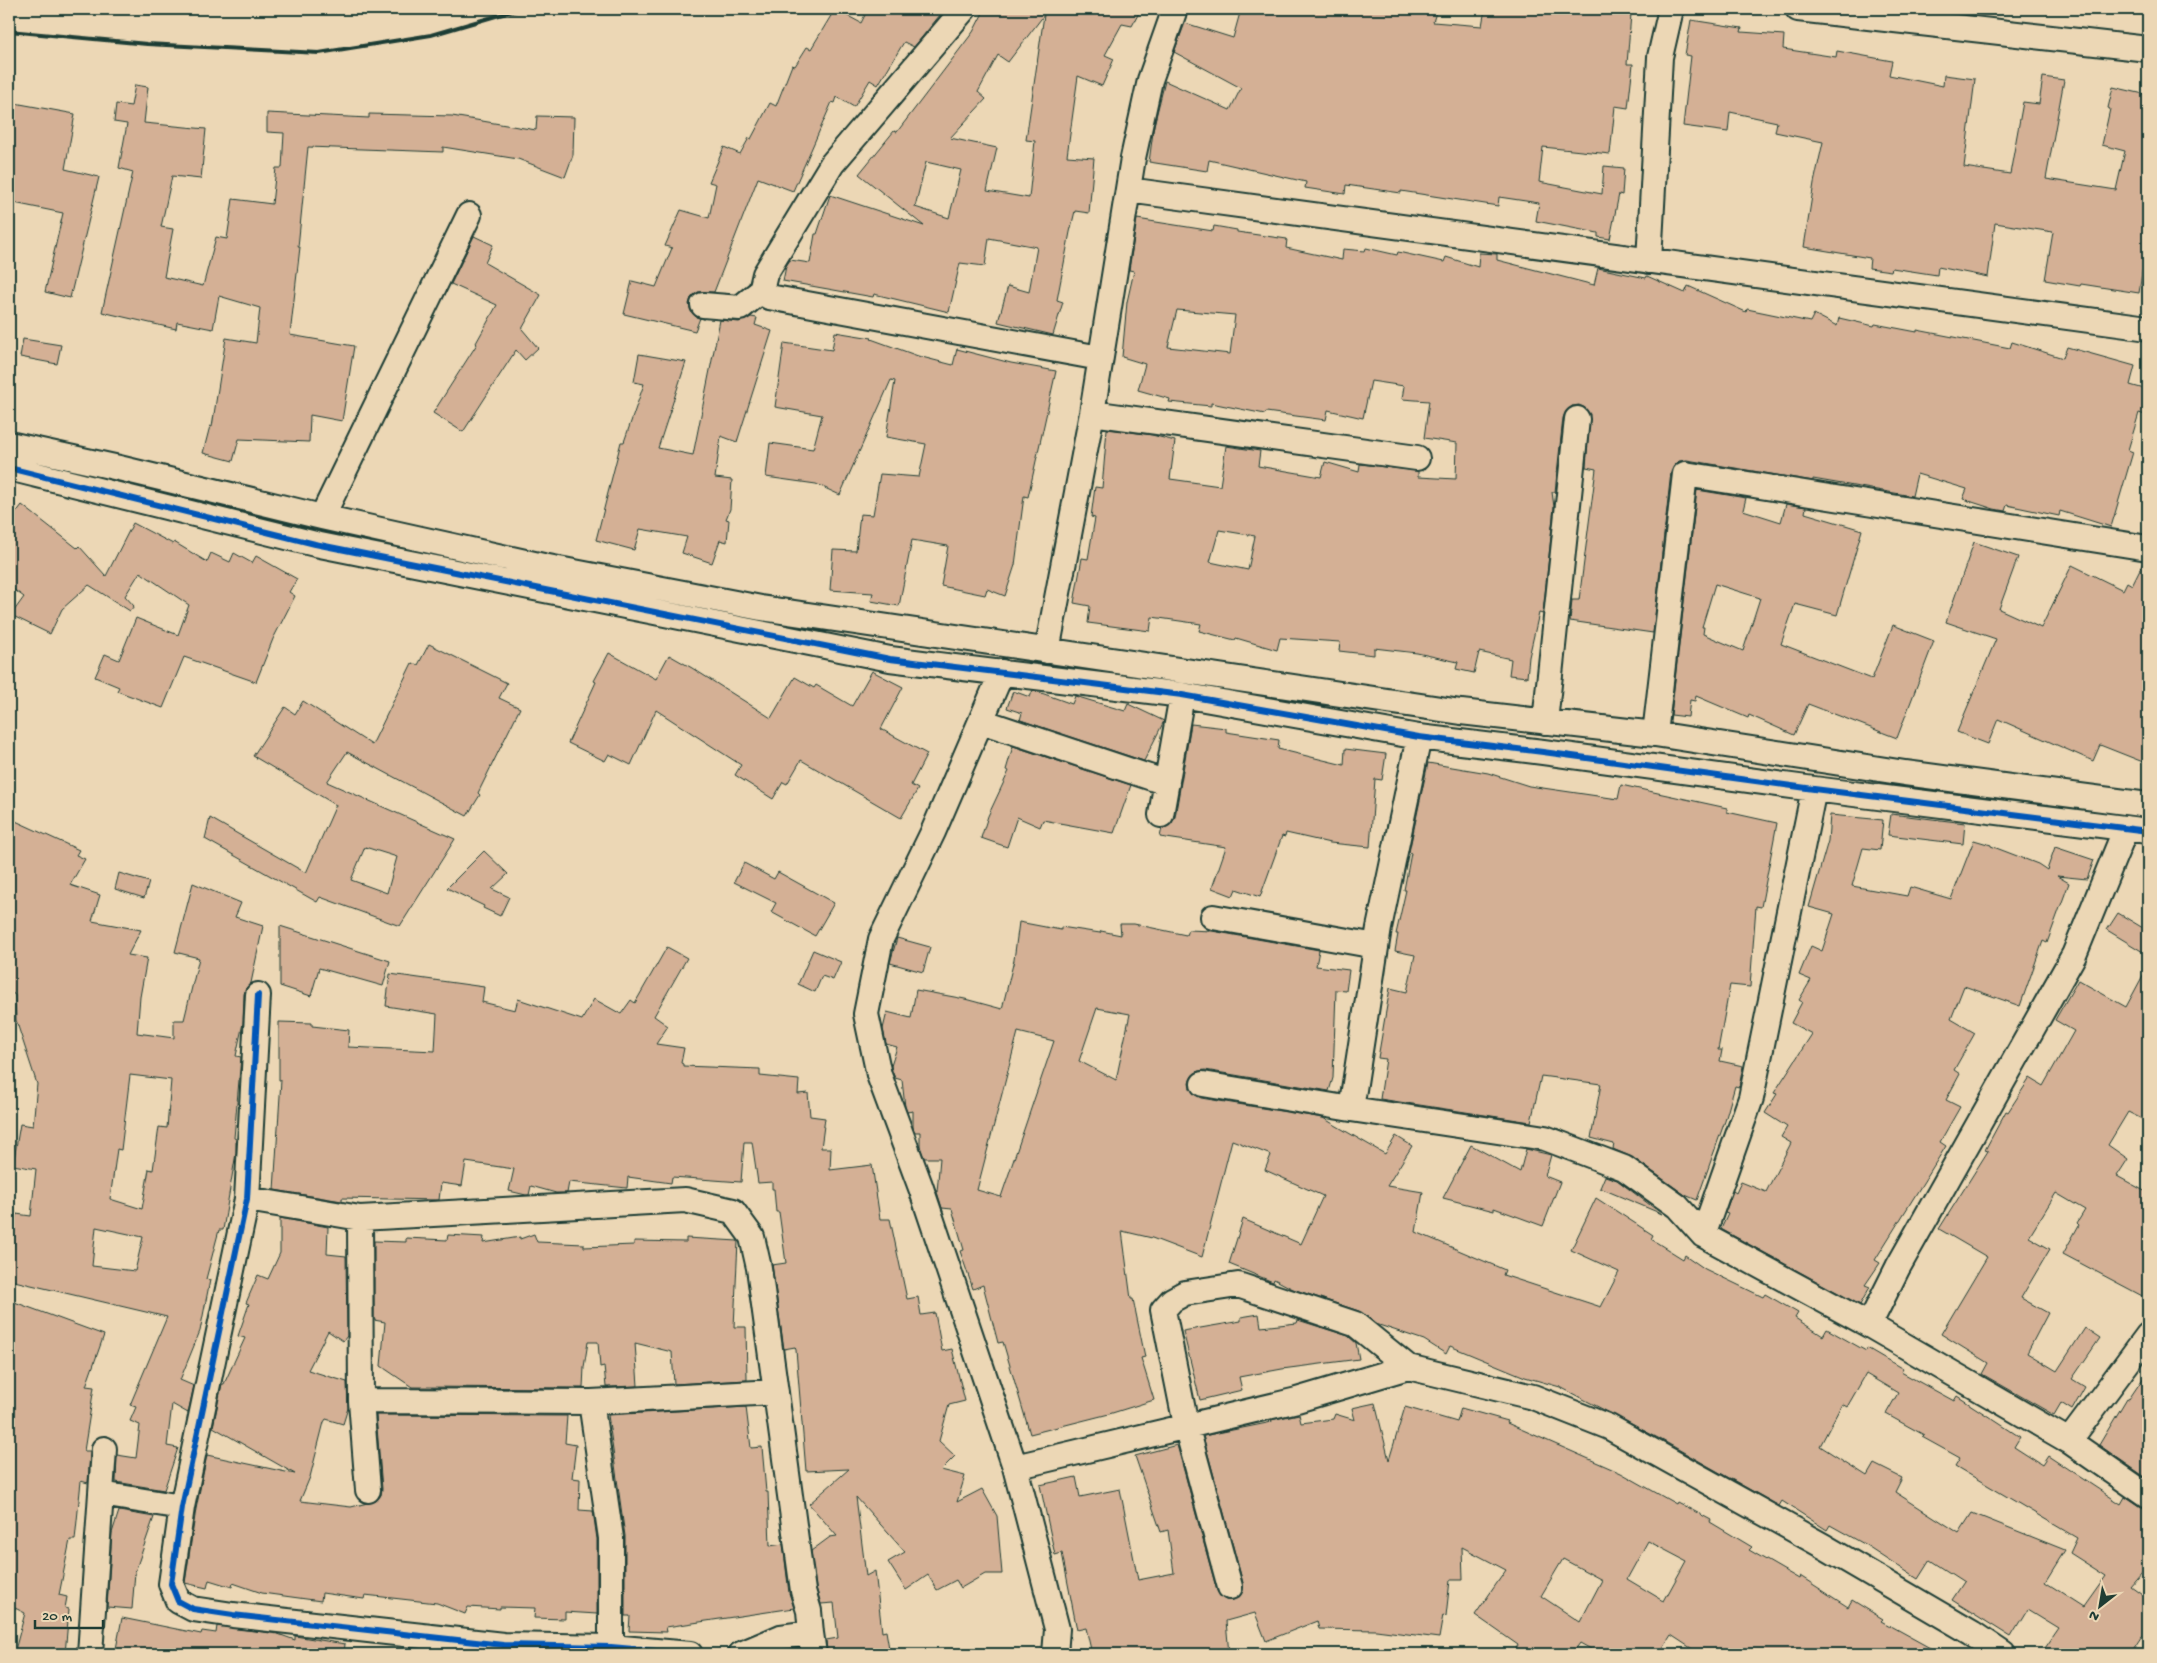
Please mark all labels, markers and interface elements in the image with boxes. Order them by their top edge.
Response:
north arrow [2074,1580,2124,1630]
scale bar [35,1598,102,1630]
text: N [2086,1605,2103,1625]
text: 20 m [42,1608,72,1626]

